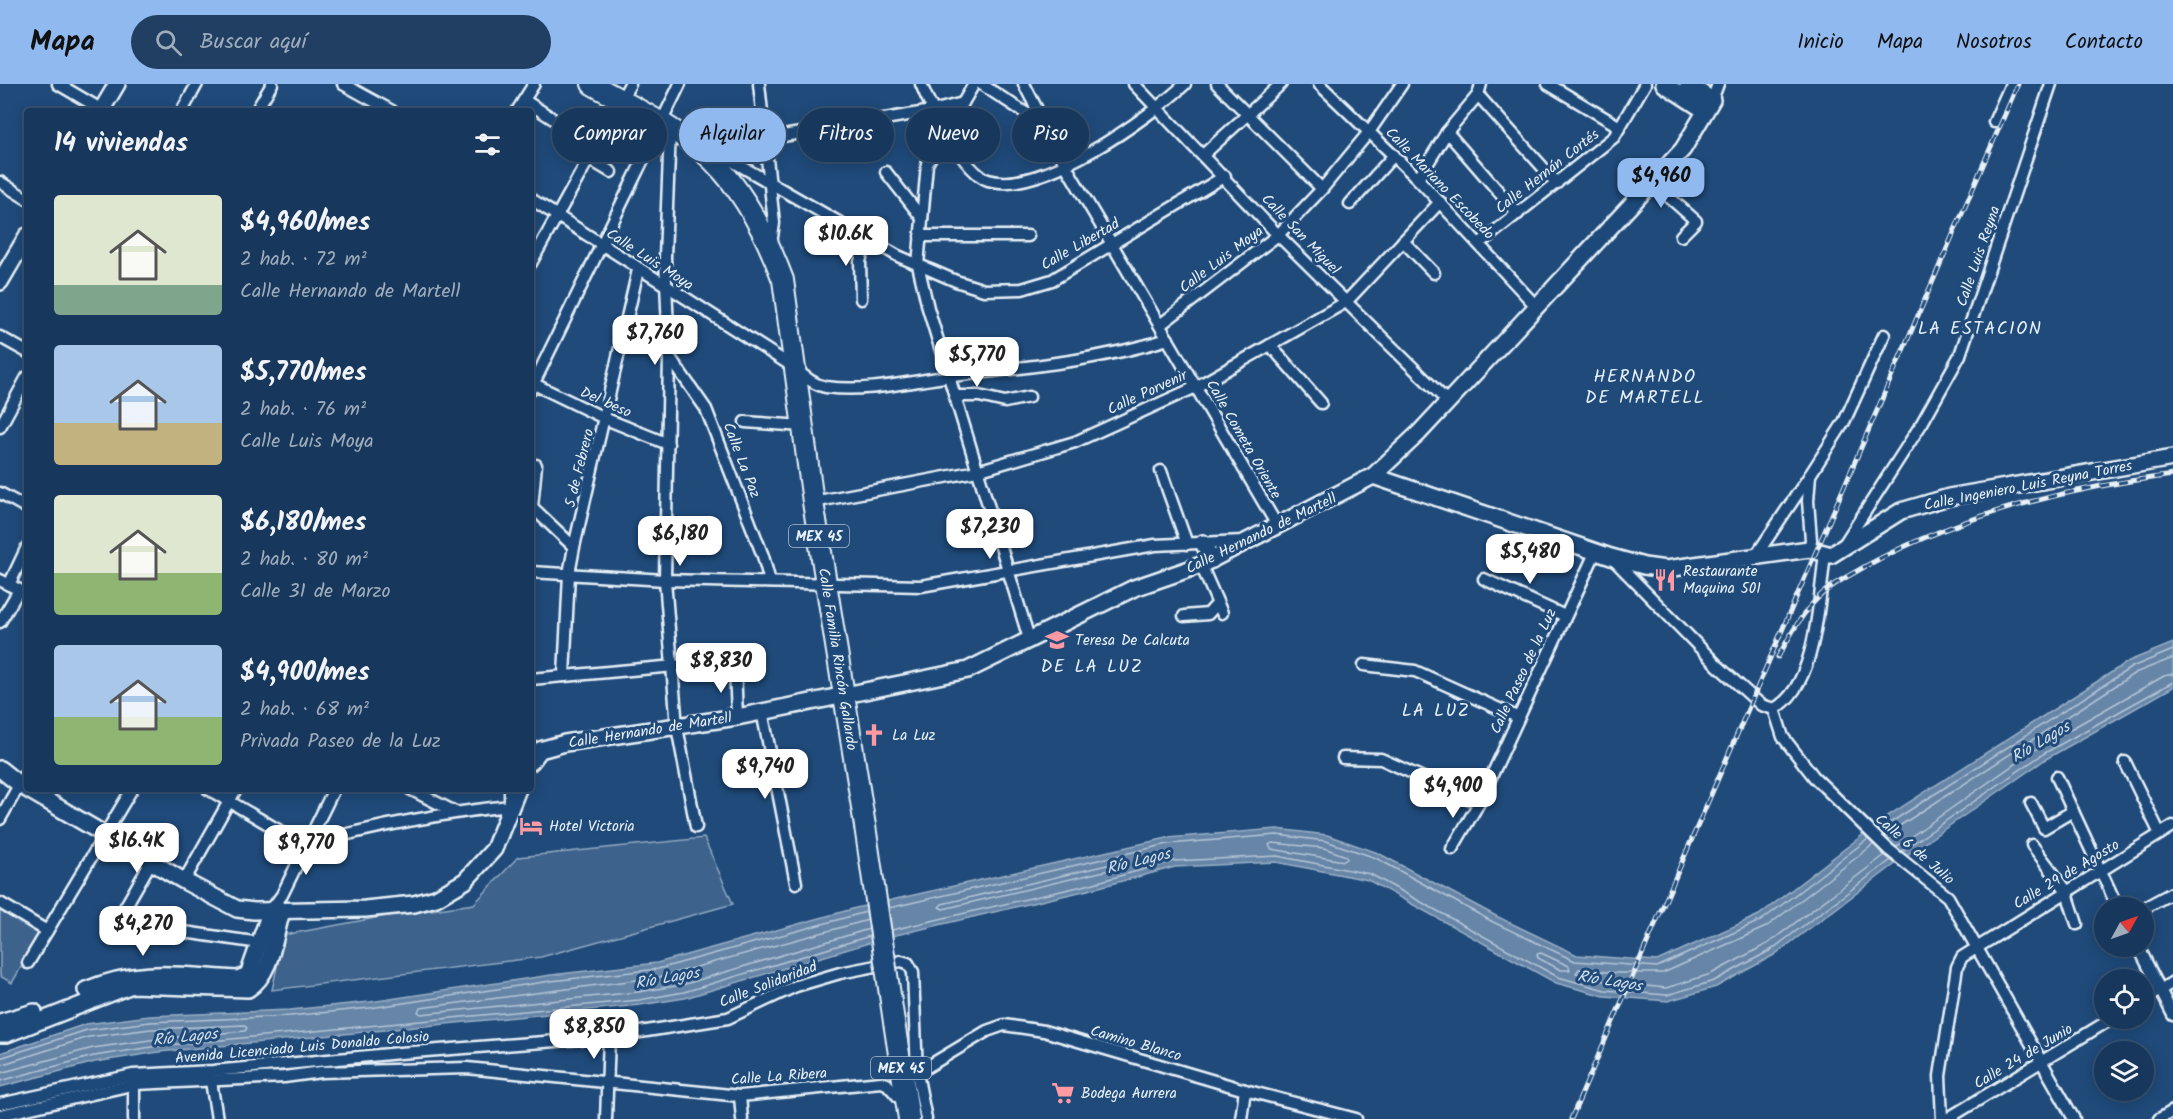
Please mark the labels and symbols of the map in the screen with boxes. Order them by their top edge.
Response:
street label: Calle Mariano Escobedo [1379,122,1500,246]
street label: Calle Hernán Cortés [1490,123,1605,220]
pin: $4,960 [1612,158,1710,209]
street label: Calle San Miguel [1255,188,1346,281]
street label: Calle Luis Reyna [1950,203,2007,310]
street label: Calle Libertad [1036,212,1125,277]
pin: $10.6K [797,216,895,267]
street label: Calle Luis Moya [1174,220,1269,300]
street label: Calle Luis Moya [601,222,698,297]
pin: $7,760 [606,315,704,366]
district label: LA ESTACION [1918,315,2042,344]
pin: $5,770 [928,337,1026,388]
street label: Calle Porvenir [1104,363,1192,422]
district label: HERNANDO DE MARTELL [1585,363,1705,413]
street label: Calle Cometa Oriente [1199,375,1287,504]
street label: Del beso [576,381,635,425]
street label: Calle La Paz [716,419,767,502]
street label: 5 de Febrero [559,426,601,510]
street label: Calle Ingeniero Luis Reyna Torres [1922,454,2135,518]
street label: Calle Hernando de Martell [1182,487,1341,581]
pin: $7,230 [941,509,1039,560]
pin: $6,180 [631,516,729,567]
road number: MEX 45 [789,525,849,547]
pin: $5,480 [1481,534,1579,585]
place label: Restaurante Maquina 501 [1683,560,1761,601]
street label: Calle Familia Rincón Gallardo [811,566,863,752]
restaurant icon: Restaurante Maquina 501 [1652,567,1678,593]
street label: Calle Paseo de la Luz [1484,604,1564,738]
school or university icon: Teresa De Calcuta [1044,627,1070,653]
place label: Teresa De Calcuta [1075,629,1190,653]
pin: $8,830 [672,643,770,694]
district label: DE LA LUZ [1041,653,1143,682]
district label: LA LUZ [1402,697,1470,726]
street label: Calle Hernando de Martell [567,706,734,756]
water label: Río Lagos [2007,714,2077,770]
church icon: La Luz [861,722,887,748]
place label: La Luz [892,724,936,748]
pin: $9,740 [716,749,814,800]
pin: $4,900 [1404,768,1502,819]
street label: Calle 6 de Julio [1869,808,1960,891]
hotel icon: Hotel Victoria [518,813,544,839]
place label: Hotel Victoria [549,815,635,839]
pin: $16.4K [88,823,186,874]
pin: $9,770 [257,825,355,876]
street label: Calle 29 de Agosto [2009,833,2124,916]
water label: Río Lagos [1104,841,1175,881]
north arrow [2094,897,2154,957]
pin: $4,270 [94,906,192,957]
street label: Calle Solidaridad [716,955,821,1015]
water label: Río Lagos [633,960,703,996]
water label: Río Lagos [1576,964,1646,999]
pin: $8,850 [545,1009,643,1060]
street label: Calle 24 de Junio [1969,1018,2078,1096]
street label: Camino Blanco [1087,1019,1184,1069]
water label: Río Lagos [152,1021,221,1053]
street label: Avenida Licenciado Luis Donaldo Colosio [174,1025,430,1071]
road number: MEX 45 [871,1057,931,1079]
street label: Calle La Ribera [730,1062,828,1092]
supermarket icon: Bodega Aurrera [1050,1080,1076,1106]
place label: Bodega Aurrera [1081,1082,1177,1106]

